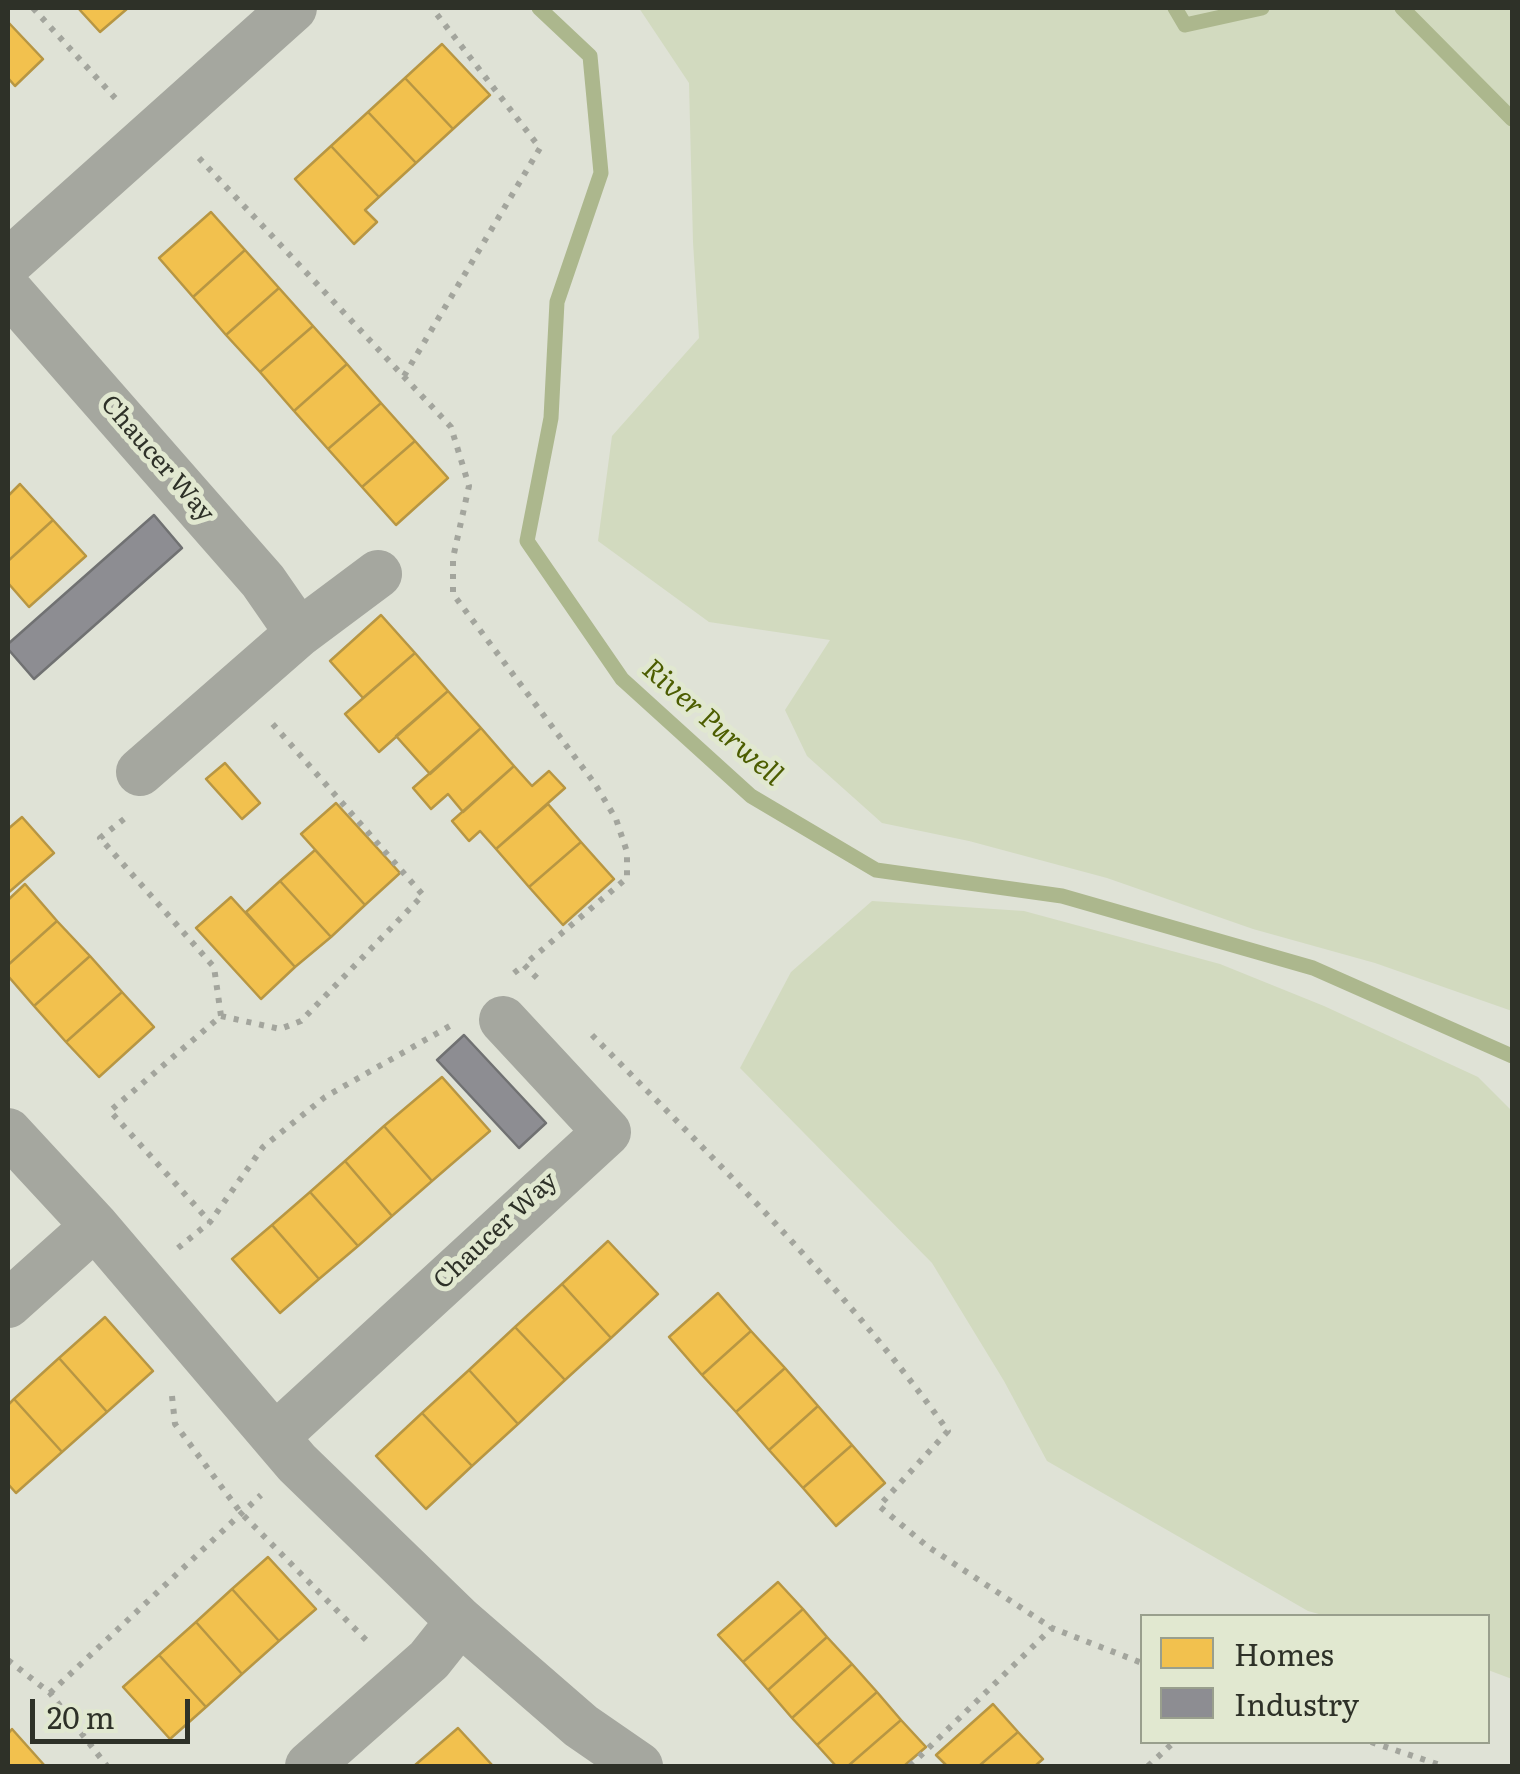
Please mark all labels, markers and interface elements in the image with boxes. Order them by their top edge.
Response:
street label: Chaucer Way [94,390,220,528]
water label: River Purwell [635,653,789,793]
street label: Chaucer Way [428,1166,564,1296]
legend [1140,1614,1490,1744]
text: Homes [1234,1631,1334,1675]
scale bar [35,1679,195,1741]
text: Industry [1234,1681,1359,1725]
text: 20 m [47,1694,115,1738]

